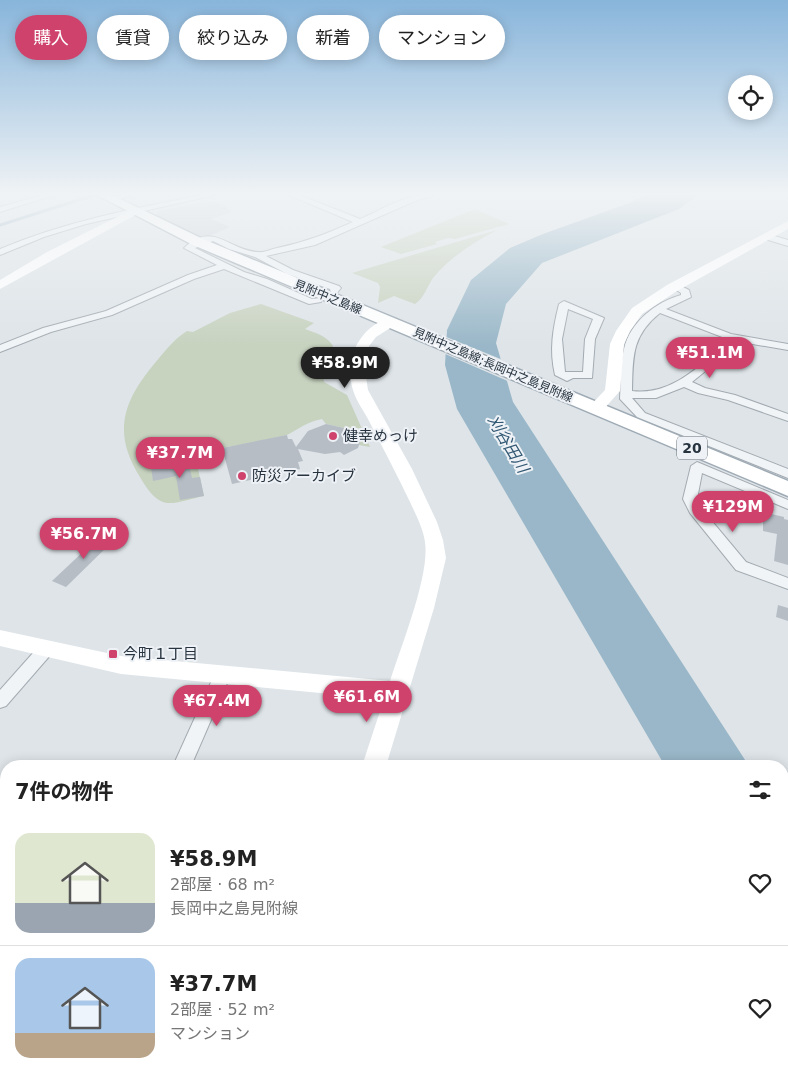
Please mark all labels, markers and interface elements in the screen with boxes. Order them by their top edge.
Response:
chip: 購入 [15,15,87,60]
chip: 賃貸 [97,15,169,60]
chip: 絞り込み [179,15,287,60]
chip: 新着 [297,15,369,60]
chip: マンション [379,15,505,60]
map controls [728,75,773,120]
button: locate [728,75,773,120]
street label: 見附中之島線 [292,277,364,317]
street label: 見附中之島線;長岡中之島見附線 [411,325,575,405]
pin: ¥51.1M [669,336,751,379]
text: ¥51.1M [677,343,743,362]
pin: ¥58.9M [304,346,386,389]
text: ¥58.9M [312,353,378,372]
water label: 刈谷田川 [483,412,534,478]
place label: 健幸めっけ [343,427,418,445]
marker: 健幸めっけ [327,430,339,442]
pin: ¥37.7M [139,436,221,479]
road number: 20 [677,436,707,459]
text: ¥37.7M [147,443,213,462]
place label: 防災アーカイブ [252,467,356,485]
marker: 防災アーカイブ [236,470,248,482]
pin: ¥129M [698,490,768,533]
text: ¥129M [703,497,763,516]
pin: ¥56.7M [43,518,125,560]
text: ¥56.7M [51,524,117,543]
place label: 今町１丁目 [123,645,198,663]
marker: 今町１丁目 [107,648,119,660]
pin: ¥61.6M [326,680,408,723]
pin: ¥67.4M [176,684,258,727]
text: ¥61.6M [334,687,400,706]
text: ¥67.4M [184,691,250,710]
icon: filters [746,776,774,804]
text: 7件の物件 [15,780,114,804]
text: ¥58.9M [170,847,257,871]
icon: home [55,853,115,913]
icon: heart [746,869,774,897]
text: 2部屋 · 68 m² [170,875,275,894]
text: 長岡中之島見附線 [170,899,298,918]
text: ¥37.7M [170,972,257,996]
icon: home [55,978,115,1038]
icon: heart [746,994,774,1022]
text: 2部屋 · 52 m² [170,1000,275,1019]
text: マンション [170,1024,250,1043]

